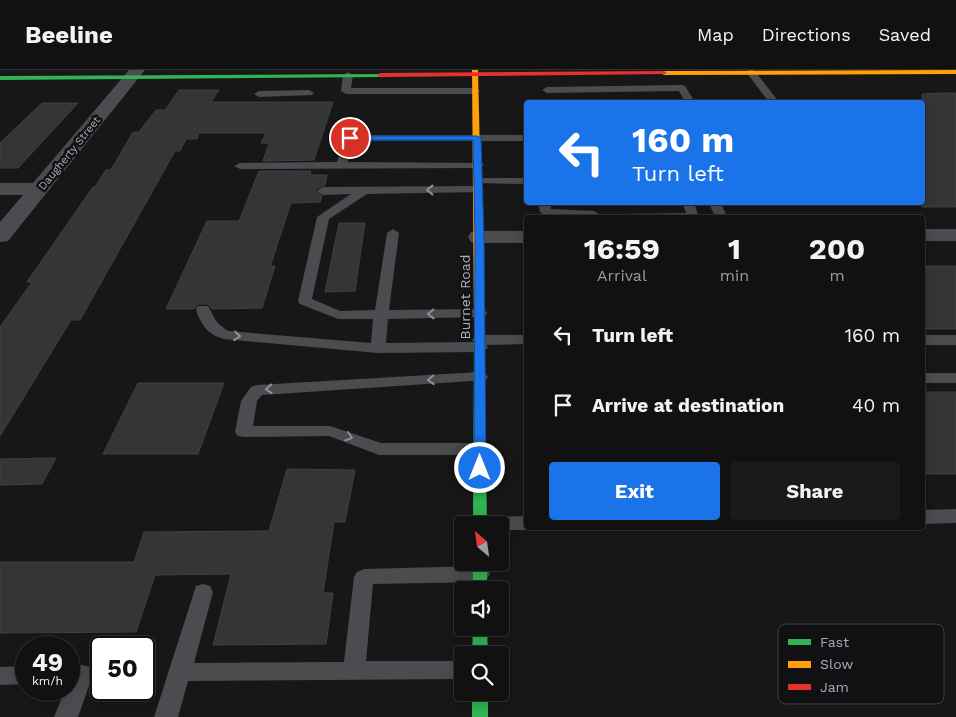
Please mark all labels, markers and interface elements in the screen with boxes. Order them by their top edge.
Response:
text: Beeline [25,21,113,49]
text: Map [697,24,734,45]
text: Directions [762,24,851,45]
text: Saved [879,24,931,45]
street label: Daugherty Street [36,114,103,193]
pin [329,117,371,159]
text: 160 m [632,119,734,161]
icon: left [549,120,614,185]
icon: arrive [336,124,364,152]
text: Turn left [632,161,724,186]
one-way arrow [425,185,433,195]
text: 16:59 [584,231,660,266]
text: 1 [728,231,741,266]
text: 200 [809,231,865,266]
street label: Burnet Road [457,255,473,339]
text: Arrival [597,266,647,285]
text: min [720,266,749,285]
text: m [829,266,845,285]
one-way arrow [427,309,434,319]
icon: left [549,321,577,349]
text: Turn left [592,324,673,347]
text: 160 m [845,324,900,347]
one-way arrow [234,330,242,341]
one-way arrow [427,374,435,385]
one-way arrow [265,384,272,394]
icon: arrive [549,391,577,419]
text: Arrive at destination [592,394,784,417]
text: 40 m [852,394,900,417]
one-way arrow [344,431,352,441]
position arrow [453,441,505,493]
button: Exit [549,462,720,520]
button: Share [730,462,900,520]
north arrow [454,516,509,571]
map controls [454,516,509,701]
button: sound [454,581,509,636]
legend [778,624,944,704]
text: Fast [820,634,849,650]
speed limit sign: 50 [90,636,155,701]
button: search [454,646,509,701]
text: 49 [32,648,63,677]
text: Slow [820,656,853,672]
text: km/h [32,674,63,688]
text: Jam [820,679,849,695]

